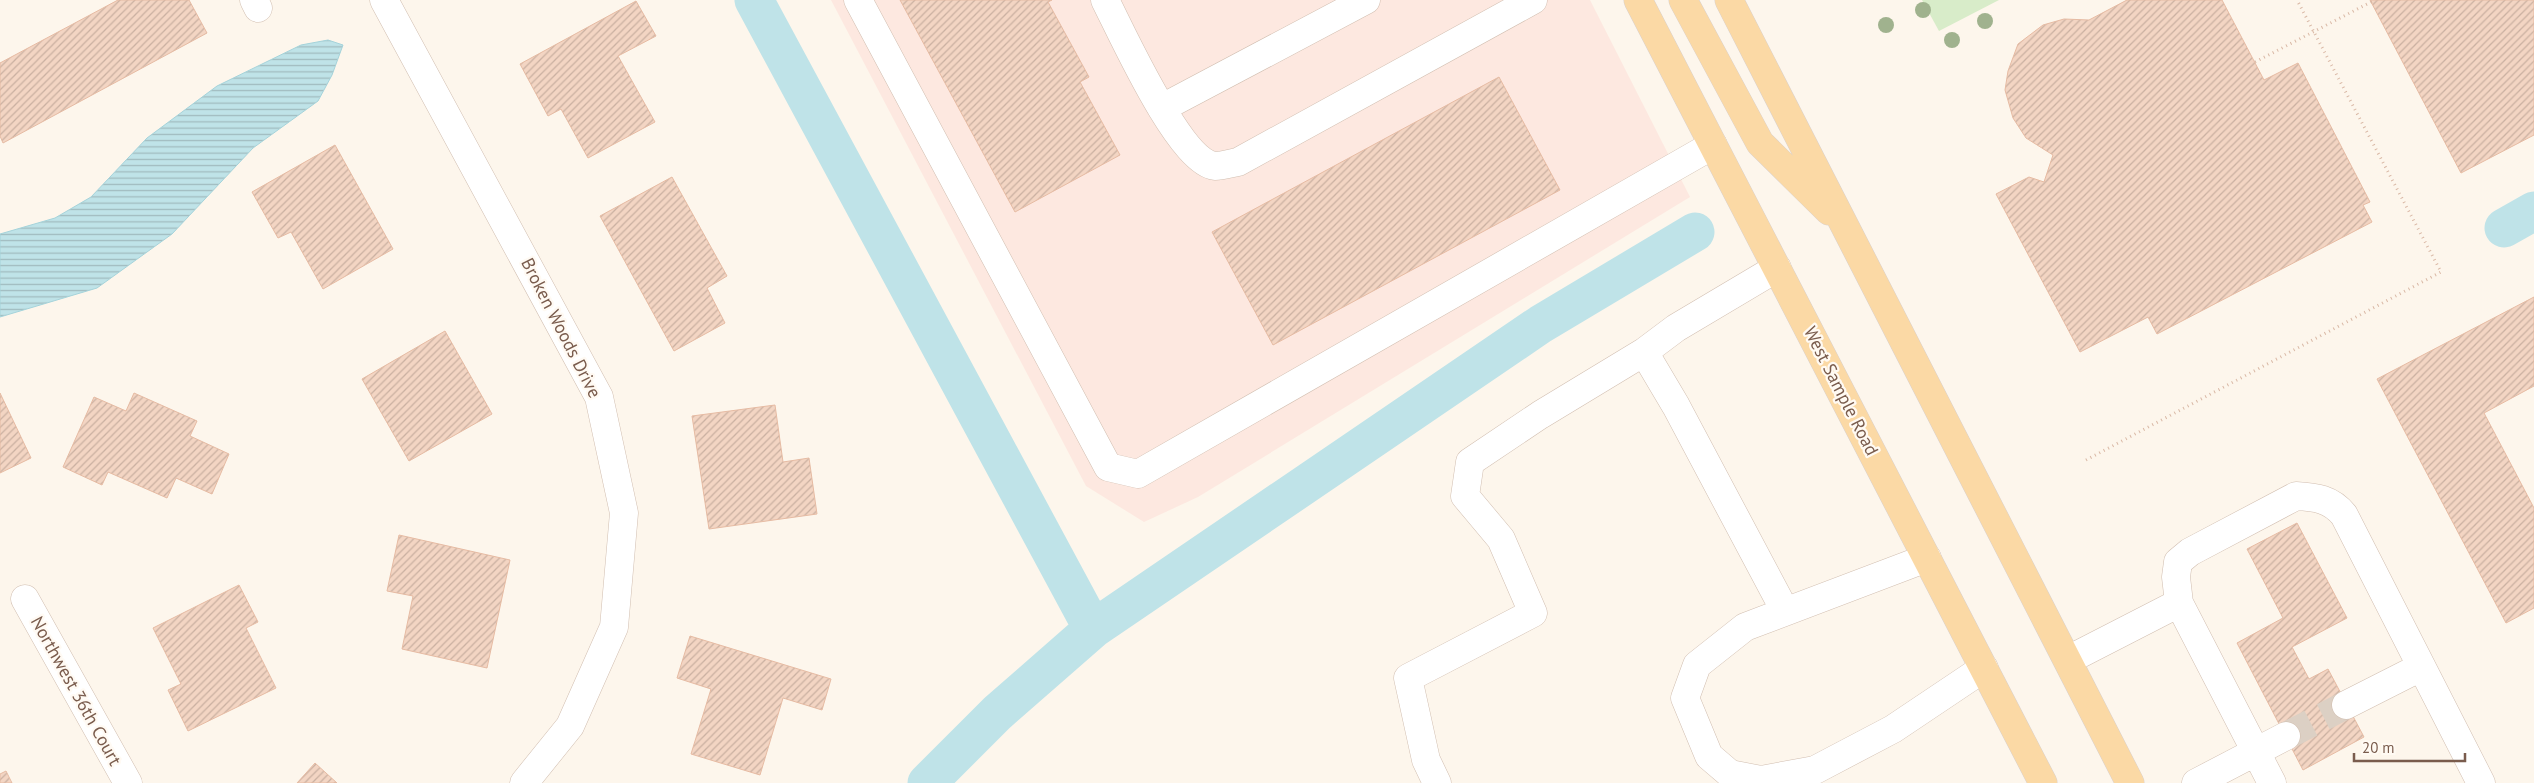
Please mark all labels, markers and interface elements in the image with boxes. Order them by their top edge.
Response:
street label: Broken Woods Drive [516,254,607,402]
street label: West Sample Road [1799,322,1884,459]
street label: Northwest 36th Court [26,612,127,769]
scale bar [2354,730,2465,762]
text: 20 m [2362,738,2395,757]

